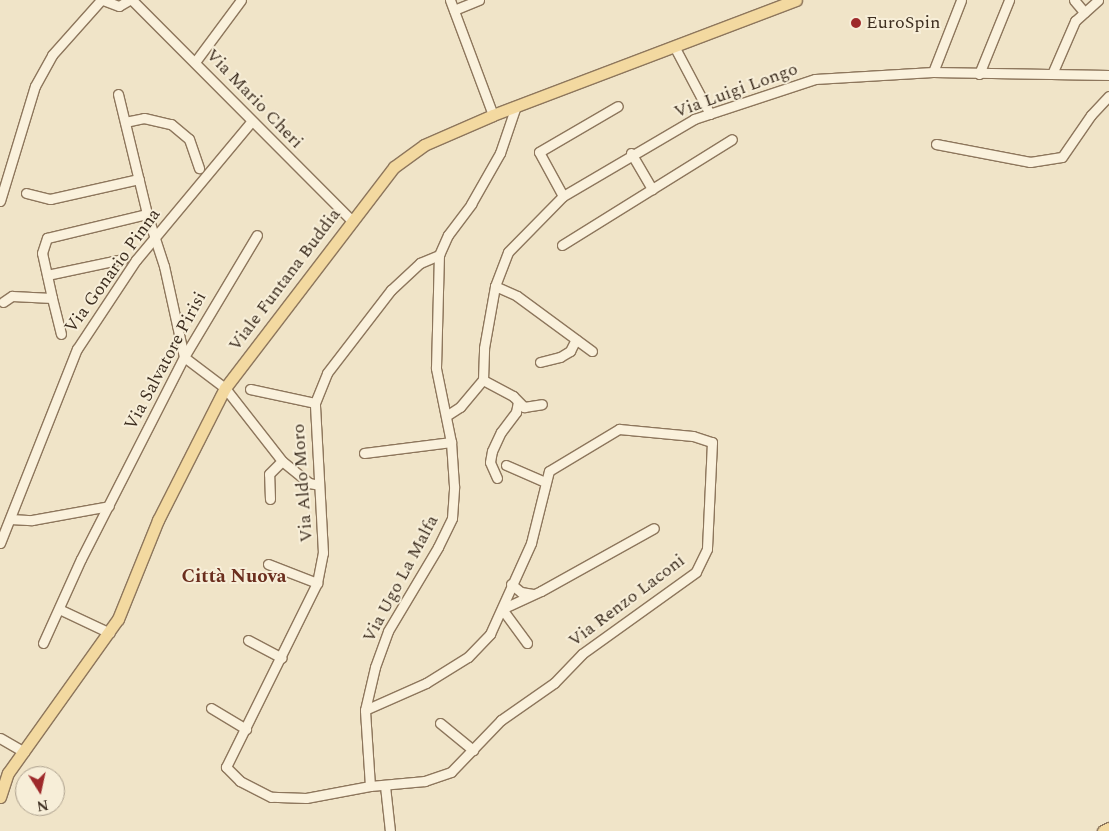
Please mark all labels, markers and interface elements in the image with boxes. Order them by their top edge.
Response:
place label: EuroSpin [866,12,941,34]
marker: EuroSpin [850,17,862,29]
street label: Via Mario Cheri [201,45,307,153]
street label: Via Luigi Longo [671,59,801,123]
street label: Via Gonario Pinna [61,204,165,338]
street label: Viale Funtana Buddia [224,204,346,356]
street label: Via Salvatore Pirisi [120,288,212,434]
street label: Via Aldo Moro [288,423,318,543]
street label: Via Ugo La Malfa [358,512,444,646]
street label: Via Renzo Laconi [564,550,690,652]
district label: Città Nuova [182,566,286,588]
north arrow [15,766,65,816]
text: N [35,794,50,817]

